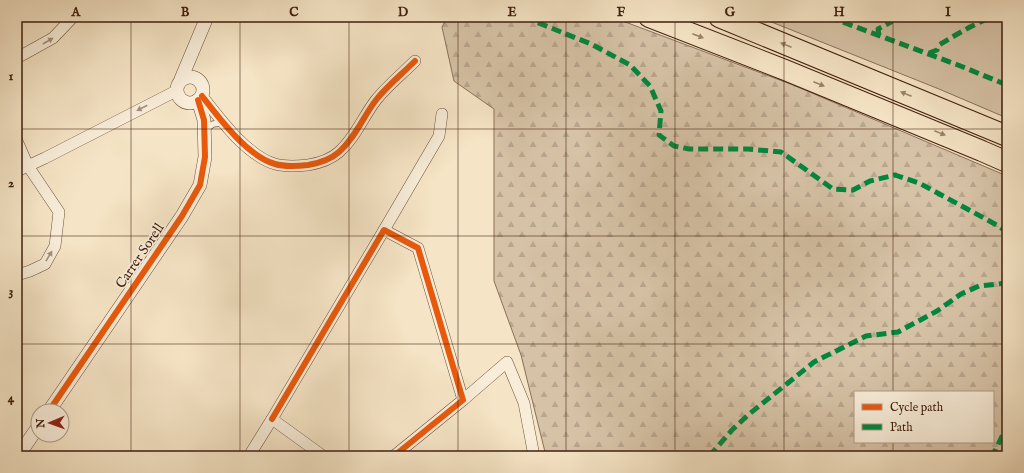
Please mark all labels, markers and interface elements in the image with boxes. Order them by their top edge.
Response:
text: A [71,4,82,21]
text: B [181,4,190,21]
text: C [289,4,299,21]
text: D [398,4,409,21]
text: E [507,4,517,21]
text: F [617,4,626,21]
text: G [725,4,736,21]
text: H [833,4,845,21]
text: I [945,4,951,21]
one-way arrow [693,34,705,40]
one-way arrow [42,38,54,44]
one-way arrow [779,41,791,47]
text: 1 [9,68,14,85]
one-way arrow [814,81,825,87]
one-way arrow [901,91,912,97]
one-way arrow [136,105,147,112]
one-way arrow [934,131,946,137]
text: 2 [8,175,14,192]
street label: Carrer Sorell [112,220,168,292]
one-way arrow [46,250,53,262]
text: 3 [9,283,14,300]
text: 4 [8,390,15,407]
legend [854,391,994,443]
text: Cycle path [890,400,944,416]
north arrow [30,403,70,443]
text: N [34,418,48,429]
text: Path [890,420,913,435]

